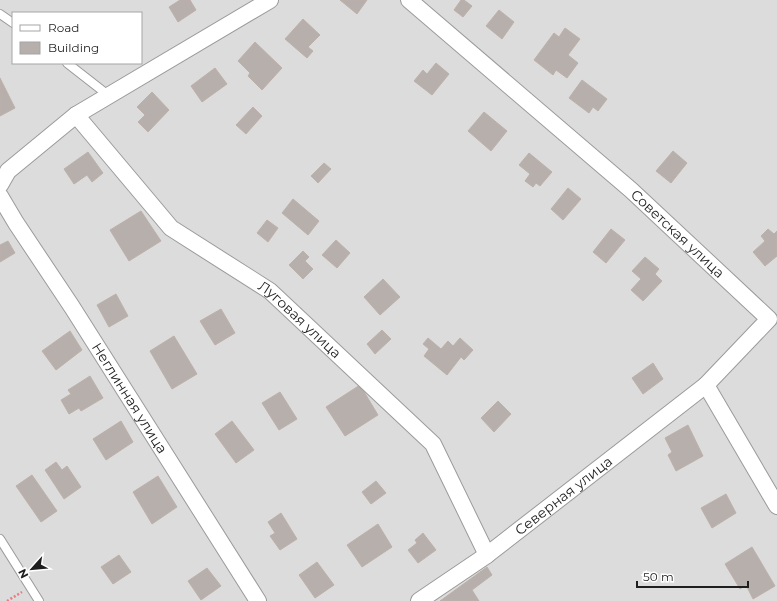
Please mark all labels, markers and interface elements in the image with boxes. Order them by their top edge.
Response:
legend [12,12,142,64]
text: Road [48,20,79,35]
text: Building [48,40,99,55]
street label: Советская улица [627,185,728,282]
street label: Луговая улица [255,277,345,362]
street label: Неглинная улица [88,339,171,457]
street label: Северная улица [511,452,616,539]
north arrow [12,549,52,589]
scale bar [637,563,748,589]
text: N [15,566,31,581]
text: 50 m [643,569,674,584]

